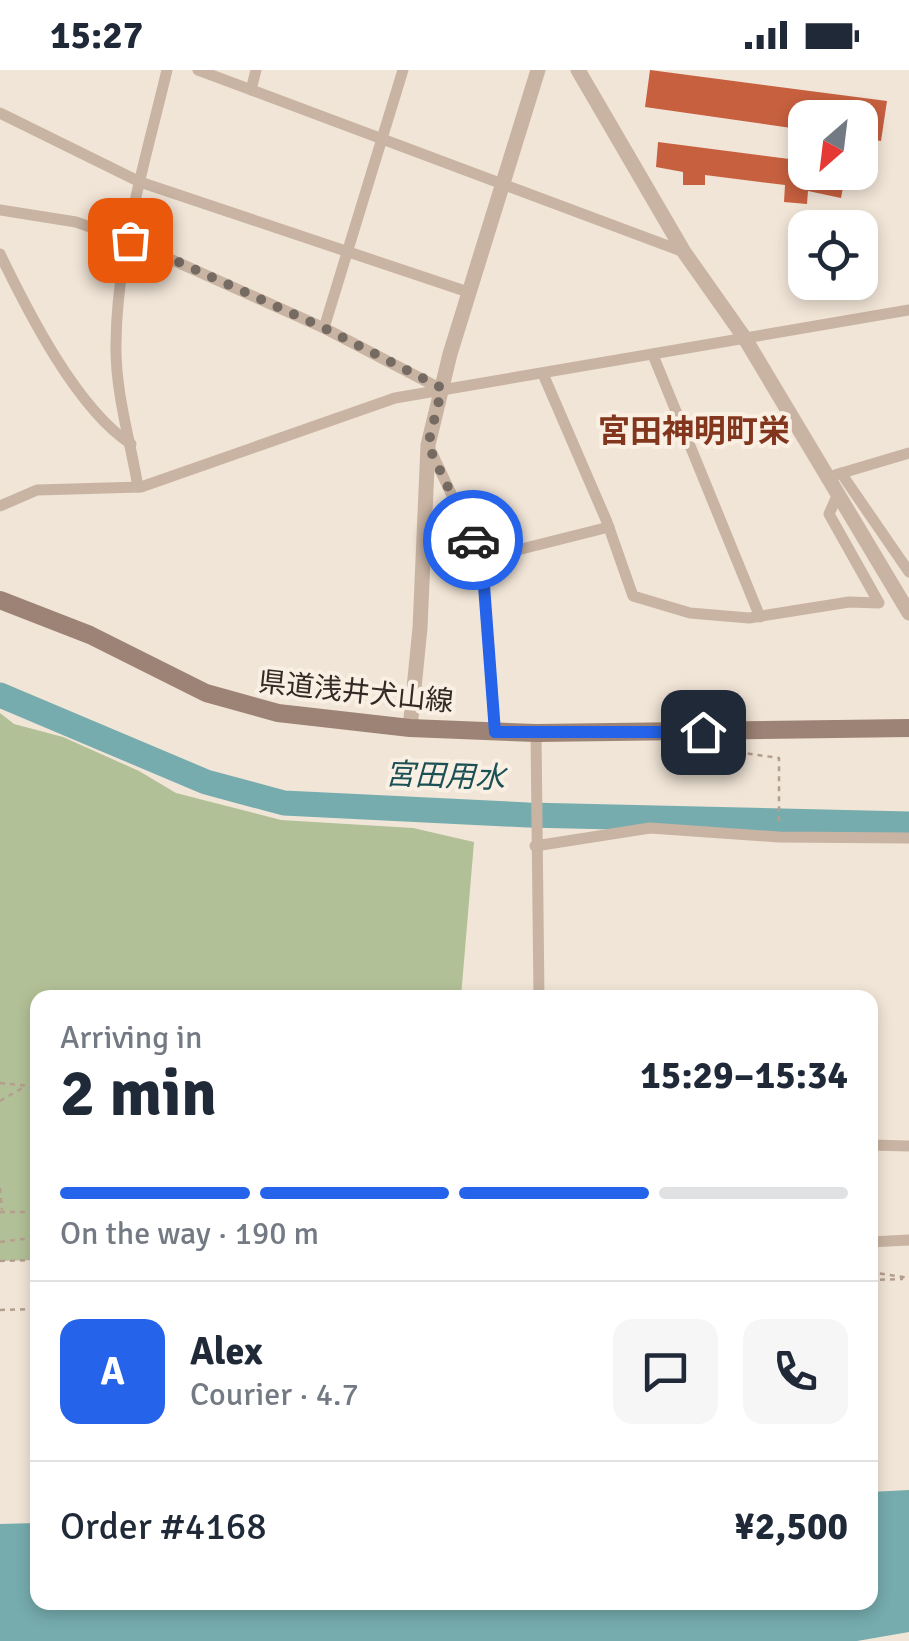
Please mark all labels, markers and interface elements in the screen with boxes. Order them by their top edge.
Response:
text: 15:27 [50,12,143,59]
north arrow [788,100,878,190]
map controls [788,100,878,300]
pin [88,198,173,283]
button: locate [788,210,878,300]
icon: bag [103,213,158,268]
district label: 宮田神明町栄 [598,412,790,451]
courier [423,490,523,590]
icon: car [446,513,501,568]
street label: 県道浅井犬山線 [257,665,455,719]
pin [661,690,746,775]
icon: home [676,705,731,760]
water label: 宮田用水 [384,756,509,797]
text: Arriving in [60,1018,202,1057]
text: 15:29–15:34 [640,1052,848,1099]
text: 2 min [60,1054,217,1134]
text: On the way · 190 m [60,1214,319,1253]
button: chat [613,1319,718,1424]
button: phone [743,1319,848,1424]
text: Alex [190,1328,263,1375]
text: A [100,1348,125,1395]
text: Courier · 4.7 [190,1375,359,1414]
text: Order #4168 [60,1503,267,1550]
text: ¥2,500 [734,1503,848,1550]

